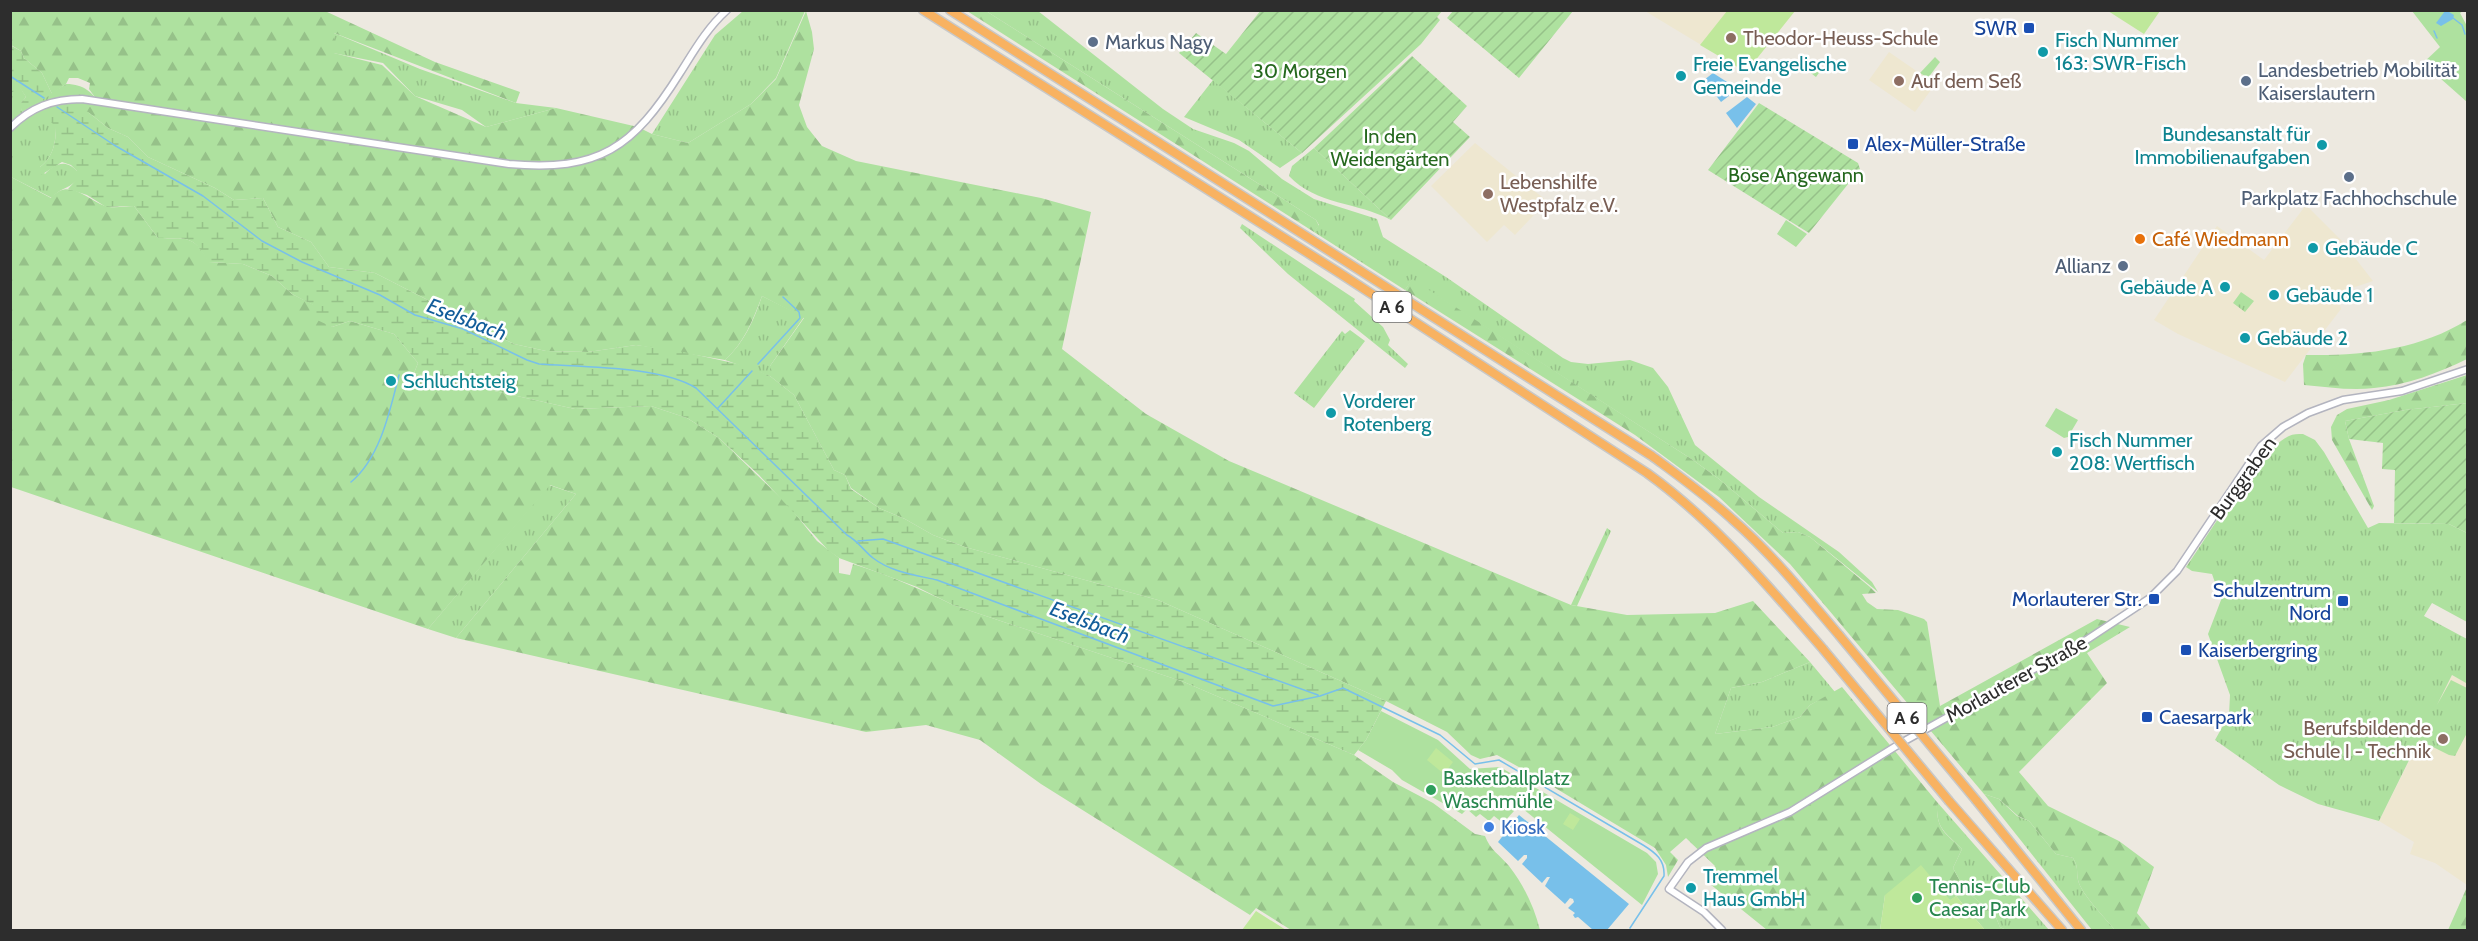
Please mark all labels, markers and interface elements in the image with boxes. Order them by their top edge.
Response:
place label: SWR [1974,16,2017,40]
marker: SWR [2022,21,2036,35]
place label: Theodor-Heuss-Schule [1743,26,1938,50]
place label: Fisch Nummer 163: SWR-Fisch [2055,28,2186,75]
place label: Markus Nagy [1105,30,1213,54]
marker: Theodor-Heuss-Schule [1724,31,1738,45]
marker: Markus Nagy [1086,35,1100,49]
marker: Fisch Nummer 163: SWR-Fisch [2036,45,2050,59]
place label: Freie Evangelische Gemeinde [1693,52,1847,99]
place label: Landesbetrieb Mobilität Kaiserslautern [2258,58,2457,105]
park label: 30 Morgen [1253,59,1347,83]
marker: Freie Evangelische Gemeinde [1674,69,1688,83]
place label: Auf dem Seß [1911,69,2022,93]
marker: Auf dem Seß [1892,74,1906,88]
marker: Landesbetrieb Mobilität Kaiserslautern [2239,74,2253,88]
place label: Bundesanstalt für Immobilienaufgaben [2135,122,2311,169]
park label: In den Weidengärten [1330,124,1450,171]
place label: Alex-Müller-Straße [1865,132,2025,156]
marker: Alex-Müller-Straße [1846,137,1860,151]
marker: Bundesanstalt für Immobilienaufgaben [2315,138,2329,152]
park label: Böse Angewann [1728,163,1864,187]
place label: Lebenshilfe Westpfalz e.V. [1500,170,1618,217]
marker: Parkplatz Fachhochschule [2342,170,2356,184]
place label: Parkplatz Fachhochschule [2241,186,2457,210]
marker: Lebenshilfe Westpfalz e.V. [1481,187,1495,201]
place label: Café Wiedmann [2152,227,2289,251]
marker: Café Wiedmann [2133,232,2147,246]
place label: Gebäude C [2325,236,2418,260]
marker: Gebäude C [2306,241,2320,255]
place label: Allianz [2055,254,2111,278]
marker: Allianz [2116,259,2130,273]
place label: Gebäude A [2120,275,2214,299]
marker: Gebäude A [2218,280,2232,294]
place label: Gebäude 1 [2286,283,2373,307]
marker: Gebäude 1 [2267,288,2281,302]
water label: Eselsbach [424,292,510,346]
road number: A 6 [1372,292,1412,322]
place label: Gebäude 2 [2257,326,2348,350]
marker: Gebäude 2 [2238,331,2252,345]
place label: Schluchtsteig [403,369,517,393]
marker: Schluchtsteig [384,374,398,388]
place label: Vorderer Rotenberg [1343,389,1432,436]
marker: Vorderer Rotenberg [1324,406,1338,420]
place label: Fisch Nummer 208: Wertfisch [2069,428,2195,475]
street label: Burggraben [2205,432,2281,524]
marker: Fisch Nummer 208: Wertfisch [2050,445,2064,459]
place label: Schulzentrum Nord [2213,578,2331,625]
place label: Morlauterer Str. [2012,587,2142,611]
marker: Morlauterer Str. [2147,592,2161,606]
marker: Schulzentrum Nord [2336,594,2350,608]
water label: Eselsbach [1047,595,1133,649]
street label: Morlauterer Straße [1941,630,2091,728]
place label: Kaiserbergring [2198,638,2318,662]
marker: Kaiserbergring [2179,643,2193,657]
road number: A 6 [1888,703,1926,733]
place label: Caesarpark [2159,705,2251,729]
marker: Caesarpark [2140,710,2154,724]
place label: Berufsbildende Schule I - Technik [2283,716,2431,763]
marker: Berufsbildende Schule I - Technik [2436,732,2450,746]
place label: Basketballplatz Waschmühle [1443,766,1570,813]
marker: Basketballplatz Waschmühle [1424,783,1438,797]
place label: Kiosk [1501,815,1545,839]
marker: Kiosk [1482,820,1496,834]
place label: Tremmel Haus GmbH [1703,864,1805,911]
place label: Tennis-Club Caesar Park [1929,874,2030,921]
marker: Tremmel Haus GmbH [1684,881,1698,895]
marker: Tennis-Club Caesar Park [1910,891,1924,905]

